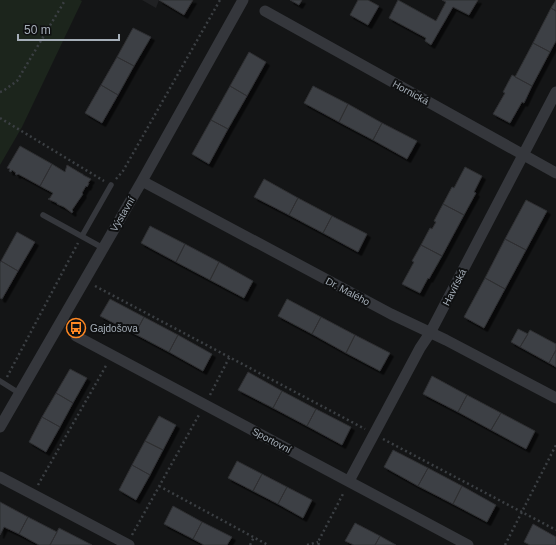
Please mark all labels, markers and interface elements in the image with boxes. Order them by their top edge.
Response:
scale bar [18,16,119,42]
text: 50 m [24,23,51,37]
street label: Hornická [391,78,431,107]
street label: Výstavní [108,195,137,234]
street label: Havířská [441,267,469,307]
street label: Dr. Malého [324,275,372,308]
bus stop icon: Gajdošova [65,317,87,339]
place label: Gajdošova [90,323,138,334]
street label: Sportovní [250,426,293,455]

